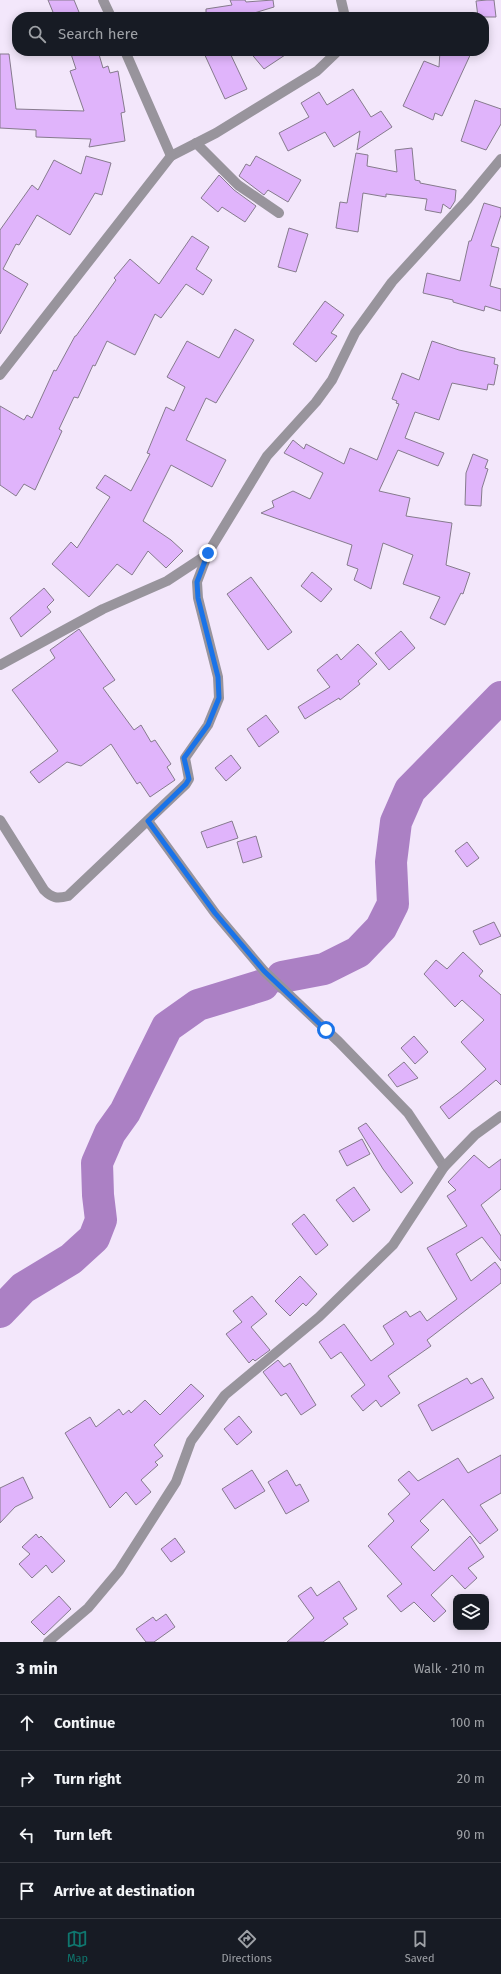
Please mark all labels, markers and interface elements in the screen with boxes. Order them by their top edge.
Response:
search box [12,12,489,56]
icon: search [26,23,48,45]
text: Search here [58,25,138,43]
route end [199,544,217,562]
route start [317,1021,335,1039]
map controls [453,1594,489,1630]
button: layers [453,1594,489,1630]
text: 3 min [16,1658,58,1679]
text: Walk · 210 m [414,1661,485,1676]
icon: ahead [16,1712,38,1734]
text: Continue [54,1714,115,1732]
text: 100 m [450,1715,485,1730]
icon: right [16,1768,38,1790]
text: Turn right [54,1770,121,1788]
text: 20 m [457,1771,485,1786]
icon: left [16,1824,38,1846]
text: Turn left [54,1826,112,1844]
text: 90 m [456,1827,485,1842]
icon: arrive [16,1880,38,1902]
text: Arrive at destination [54,1882,195,1900]
tab: Map [66,1928,88,1965]
tab: Directions [221,1928,272,1965]
tab: Saved [405,1928,435,1965]

